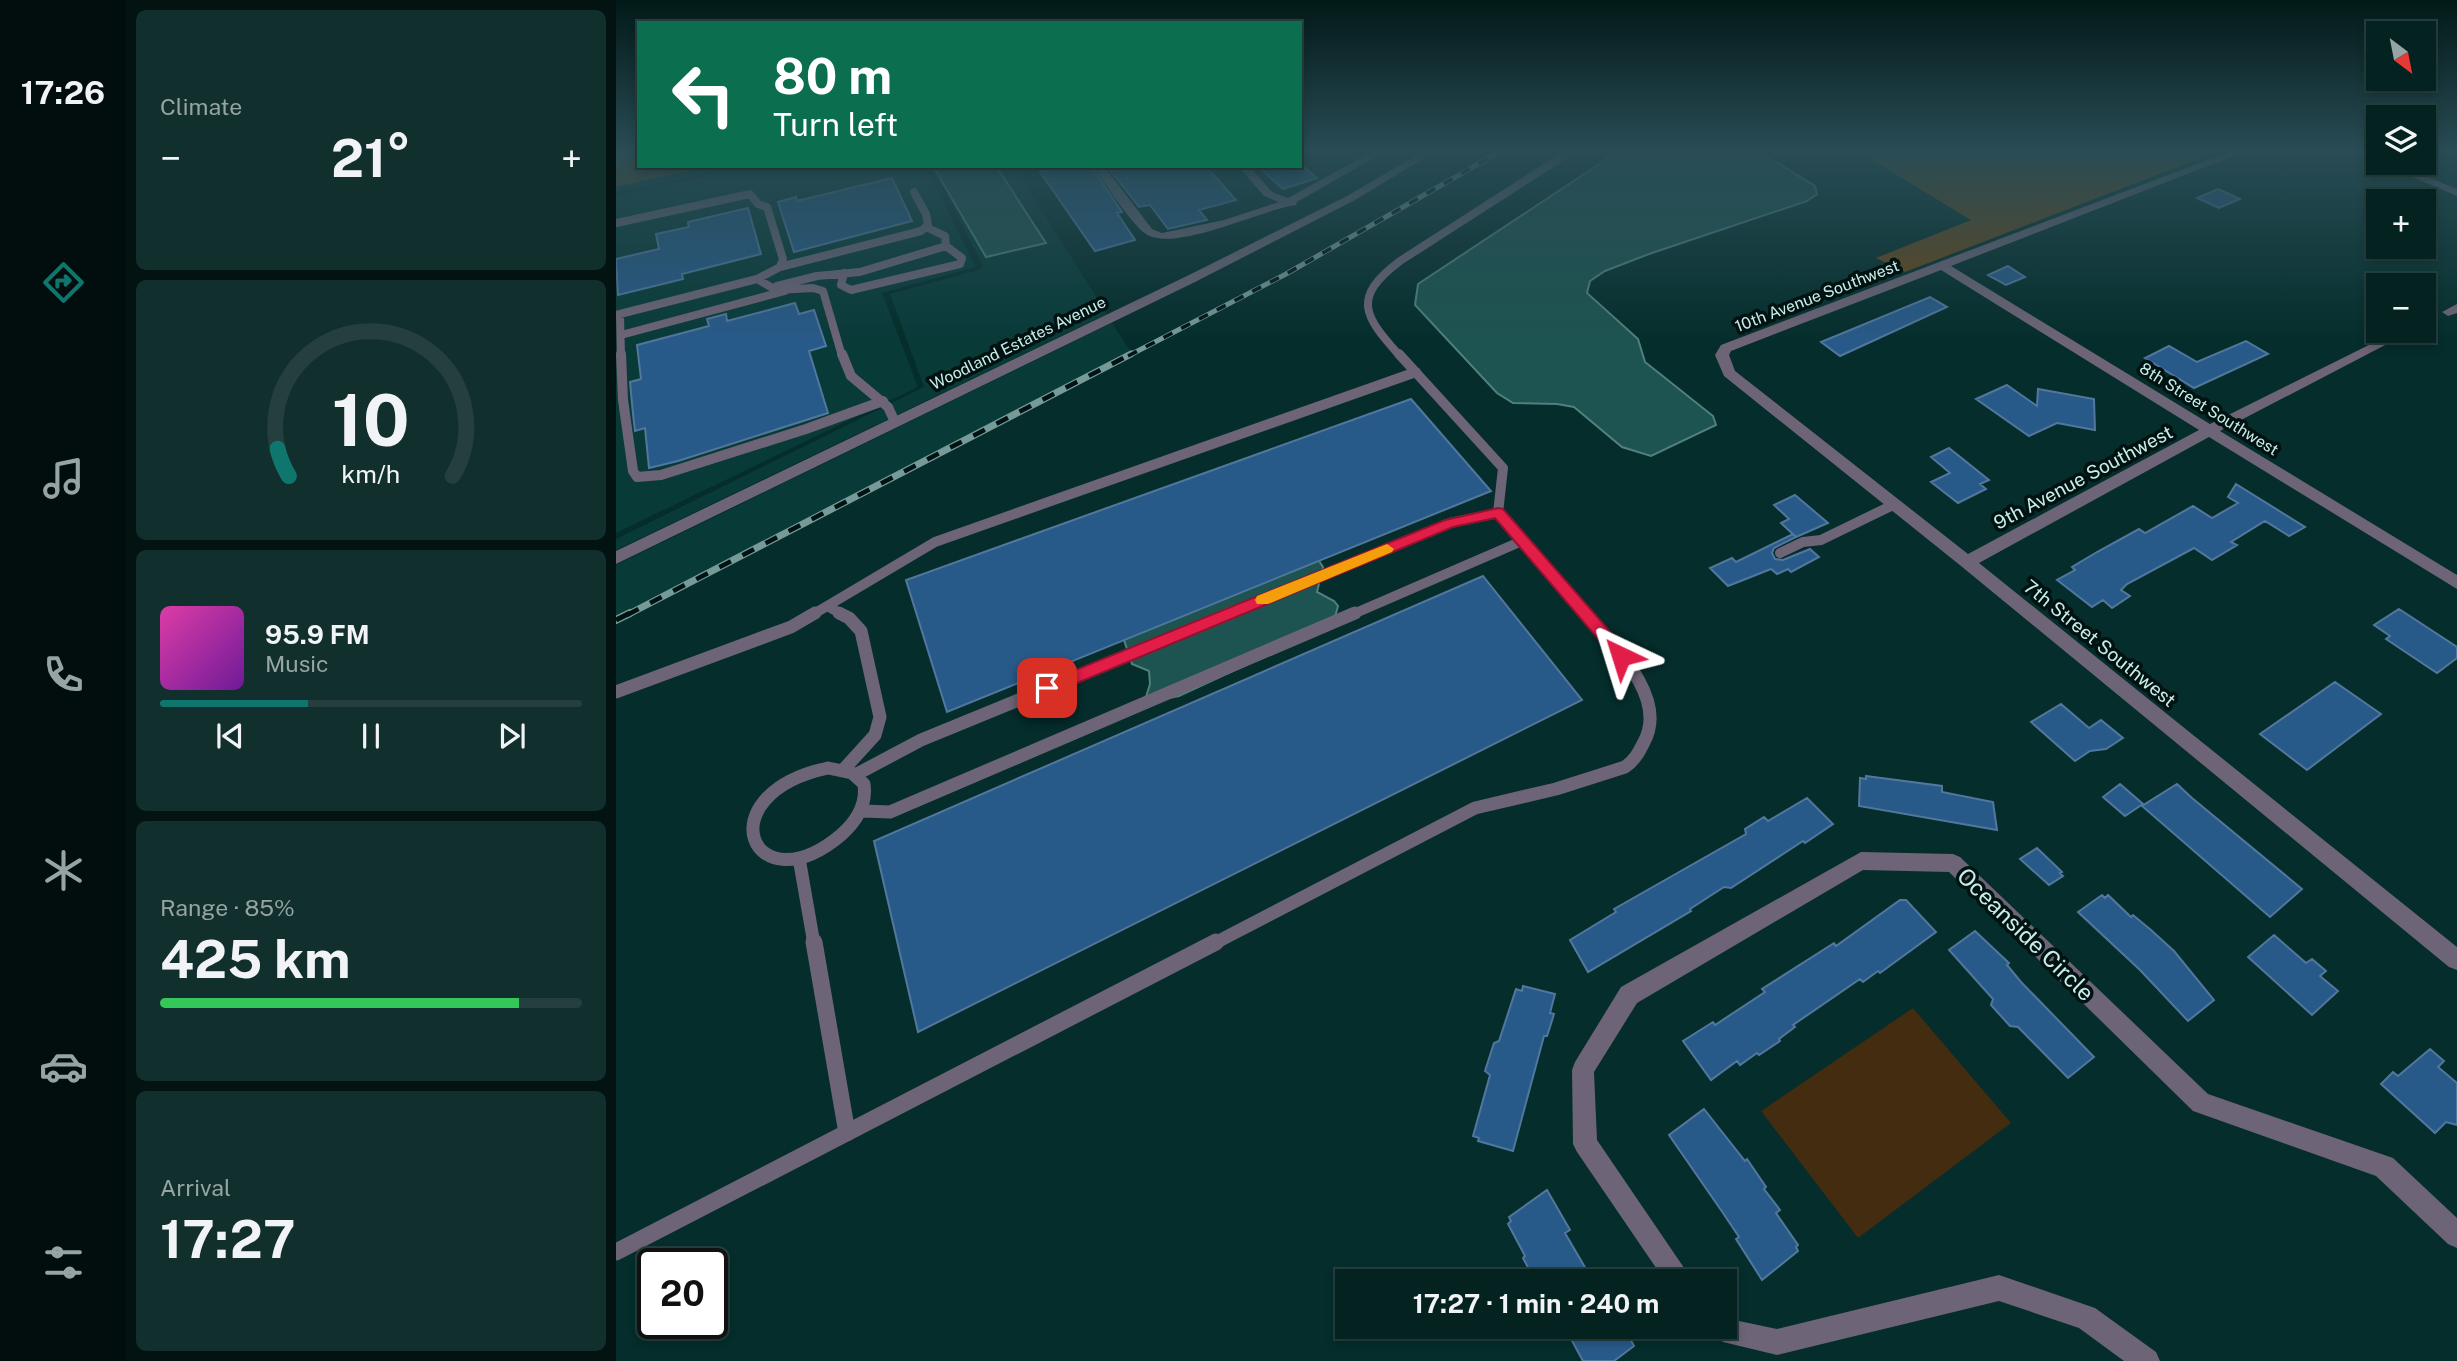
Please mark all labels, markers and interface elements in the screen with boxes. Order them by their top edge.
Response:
north arrow [2366,21,2436,91]
map controls [2366,21,2436,343]
text: 80 m [773,47,892,105]
icon: left [658,49,749,140]
text: 17:26 [21,74,105,111]
text: Climate [160,93,242,120]
button: layers [2366,105,2436,175]
text: Turn left [773,106,898,143]
text: 21° [331,128,411,189]
text: − [160,136,181,181]
text: + [561,136,582,181]
button: + [2366,189,2436,259]
street label: 10th Avenue Southwest [1732,256,1902,336]
icon: directions [39,258,88,307]
button: − [2366,273,2436,343]
street label: Woodland Estates Avenue [927,292,1109,394]
street label: 8th Street Southwest [2136,359,2282,459]
text: 10 [332,378,410,463]
street label: 9th Avenue Southwest [1990,421,2176,533]
icon: music [39,454,88,503]
text: km/h [342,459,400,489]
street label: 7th Street Southwest [2020,575,2180,711]
text: 95.9 FM [265,619,370,650]
position arrow [1584,619,1658,693]
icon: phone [39,650,88,699]
text: Music [265,650,329,677]
pin [1017,658,1077,718]
icon: arrive [1028,669,1066,707]
icon: previous [211,717,249,755]
icon: pause [352,717,390,755]
icon: next [493,717,531,755]
icon: climate [39,846,88,895]
street label: Oceanside Circle [1952,862,2100,1006]
text: Range · 85% [160,894,295,921]
text: 425 km [160,929,351,990]
icon: car [39,1042,88,1091]
text: Arrival [160,1174,231,1201]
text: 17:27 [160,1209,295,1270]
icon: filters [39,1238,88,1287]
speed limit sign: 20 [637,1248,728,1339]
text: 17:27 · 1 min · 240 m [1413,1288,1659,1319]

